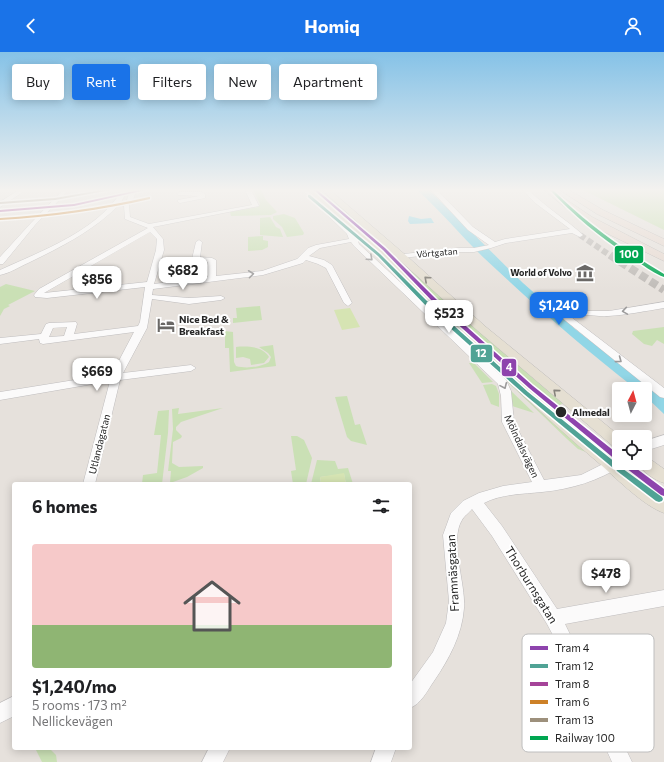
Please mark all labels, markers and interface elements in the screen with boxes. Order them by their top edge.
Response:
icon: back [20,15,42,37]
text: Homiq [304,15,360,37]
icon: person [622,15,644,37]
chip: Buy [12,64,64,100]
chip: Rent [72,64,130,100]
chip: Filters [138,64,206,100]
chip: New [214,64,271,100]
chip: Apartment [279,64,377,100]
street label: Vörtgatan [416,245,458,260]
line badge: 100 [614,245,644,264]
text: 100 [619,247,639,260]
one-way arrow [365,253,373,261]
pin: $682 [159,257,207,291]
text: $682 [168,262,198,278]
museum icon: World of Volvo [575,263,595,283]
pin: $856 [73,266,121,300]
place label: World of Volvo [510,267,573,278]
one-way arrow [247,270,254,279]
text: $856 [81,271,113,287]
one-way arrow [424,276,432,284]
pin: $1,240 [526,292,592,326]
text: $1,240 [539,297,579,313]
pin: $523 [425,300,473,334]
text: $523 [434,305,464,321]
one-way arrow [622,306,629,315]
place label: Nice Bed & Breakfast [179,313,229,337]
hotel icon: Nice Bed & Breakfast [156,315,176,335]
line badge: 12 [470,344,493,363]
text: 12 [475,346,487,359]
one-way arrow [614,355,621,362]
pin: $669 [73,358,121,392]
line badge: 4 [501,358,517,377]
text: 4 [506,360,513,373]
text: $669 [81,363,113,379]
north arrow [612,382,652,422]
map controls [612,382,652,470]
one-way arrow [499,383,507,390]
one-way arrow [554,389,561,396]
marker: Almedal [554,405,568,419]
place label: Almedal [572,406,610,418]
street label: Mölndalsvägen [502,412,542,480]
street label: Utlandagatan [86,413,112,475]
button: locate [612,430,652,470]
icon: filters [370,495,392,517]
text: 6 homes [32,496,97,517]
street label: Framnäsgatan [443,534,461,612]
street label: Thorburnsgatan [503,543,561,626]
pin: $478 [582,560,630,594]
text: $478 [591,565,621,581]
icon: home [176,570,248,642]
legend [522,634,654,752]
text: Tram 4 [555,641,590,654]
text: Tram 12 [555,659,594,672]
text: $1,240/mo [32,676,117,697]
text: Tram 8 [555,677,590,690]
text: Tram 6 [555,695,590,708]
text: 5 rooms · 173 m² [32,697,127,713]
text: Nellickevägen [32,713,113,729]
text: Tram 13 [555,713,594,726]
text: Railway 100 [555,731,615,744]

